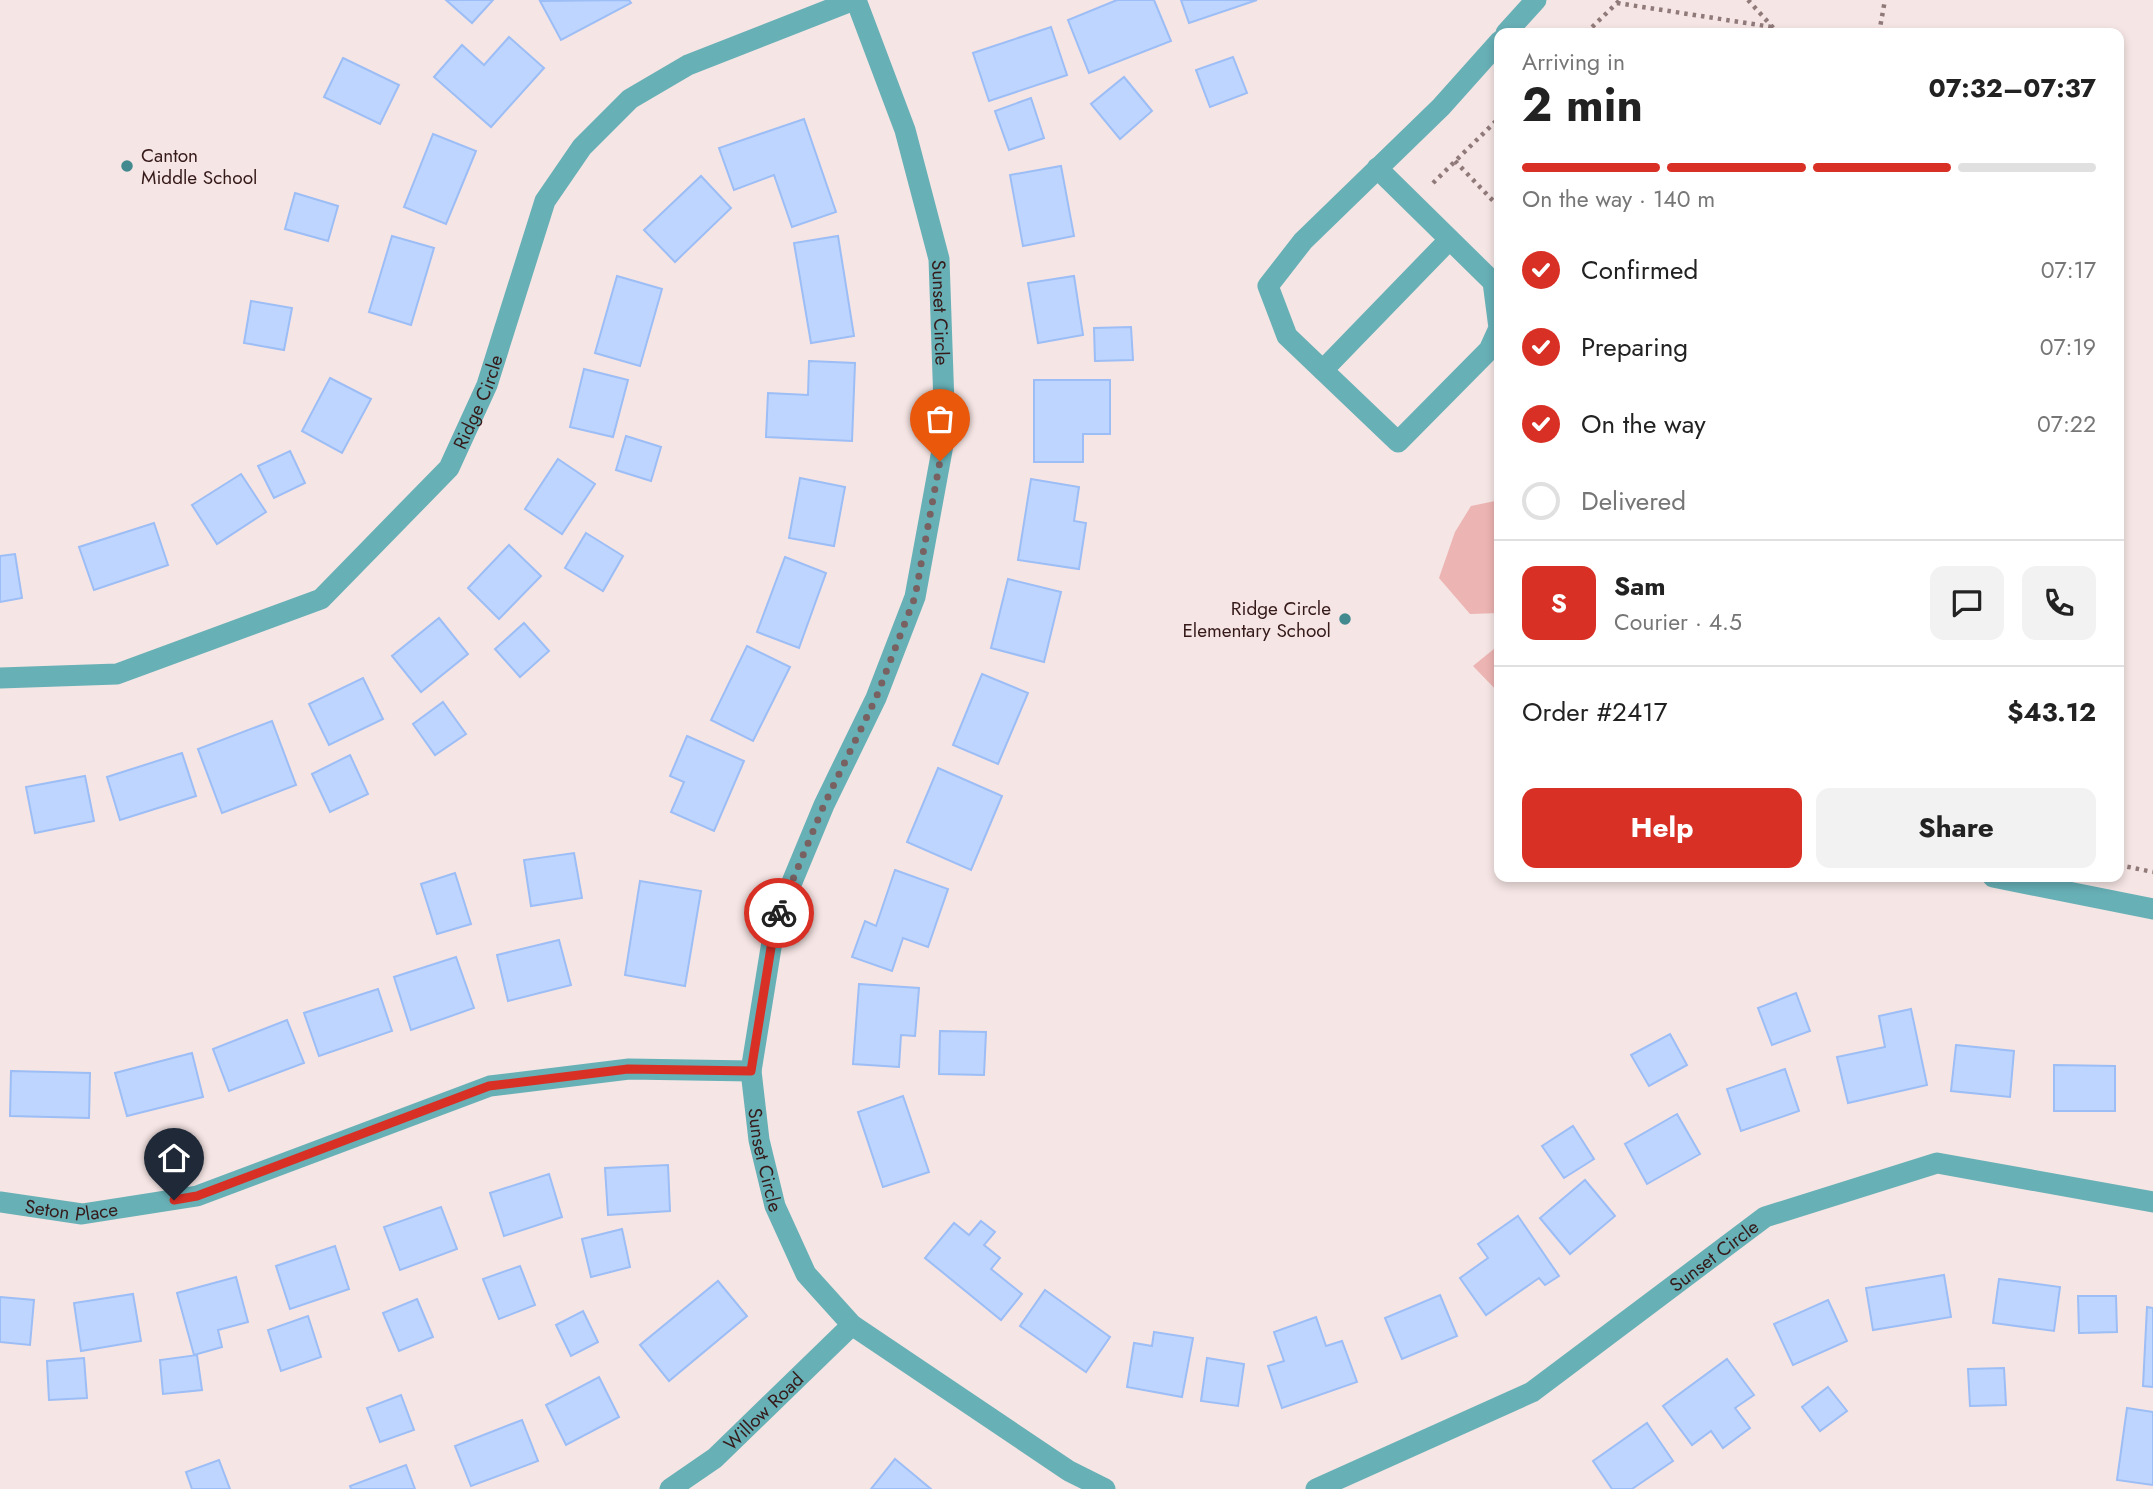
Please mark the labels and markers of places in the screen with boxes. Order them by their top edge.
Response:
place label: Canton Middle School [141,142,257,191]
marker: Canton Middle School [119,158,135,174]
pin [910,389,970,461]
place label: Ridge Circle Elementary School [1182,595,1331,644]
marker: Ridge Circle Elementary School [1337,611,1353,627]
pin [144,1128,204,1200]

